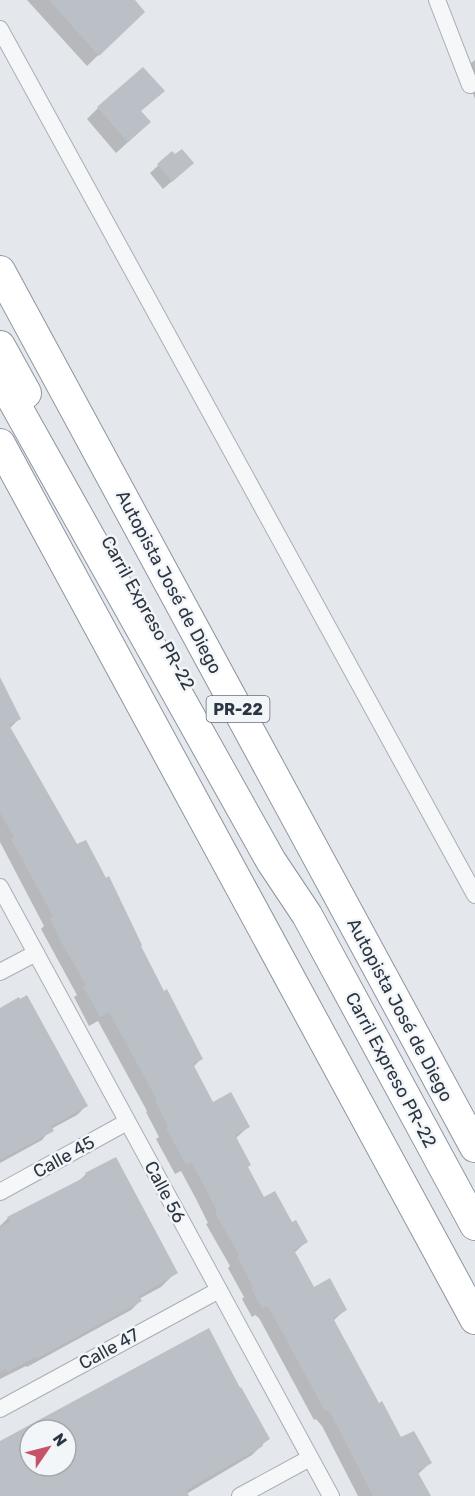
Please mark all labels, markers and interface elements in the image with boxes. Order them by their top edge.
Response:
street label: Autopista José de Diego [111,487,227,677]
street label: Carril Expreso PR-22 [96,532,200,694]
road number: PR-22 [206,696,270,722]
street label: Autopista José de Diego [342,915,458,1105]
street label: Carril Expreso PR-22 [341,989,441,1151]
street label: Calle 45 [29,1131,99,1183]
street label: Calle 56 [140,1157,190,1227]
street label: Calle 47 [75,1324,143,1374]
north arrow [18,1418,78,1478]
text: N [49,1430,71,1450]

